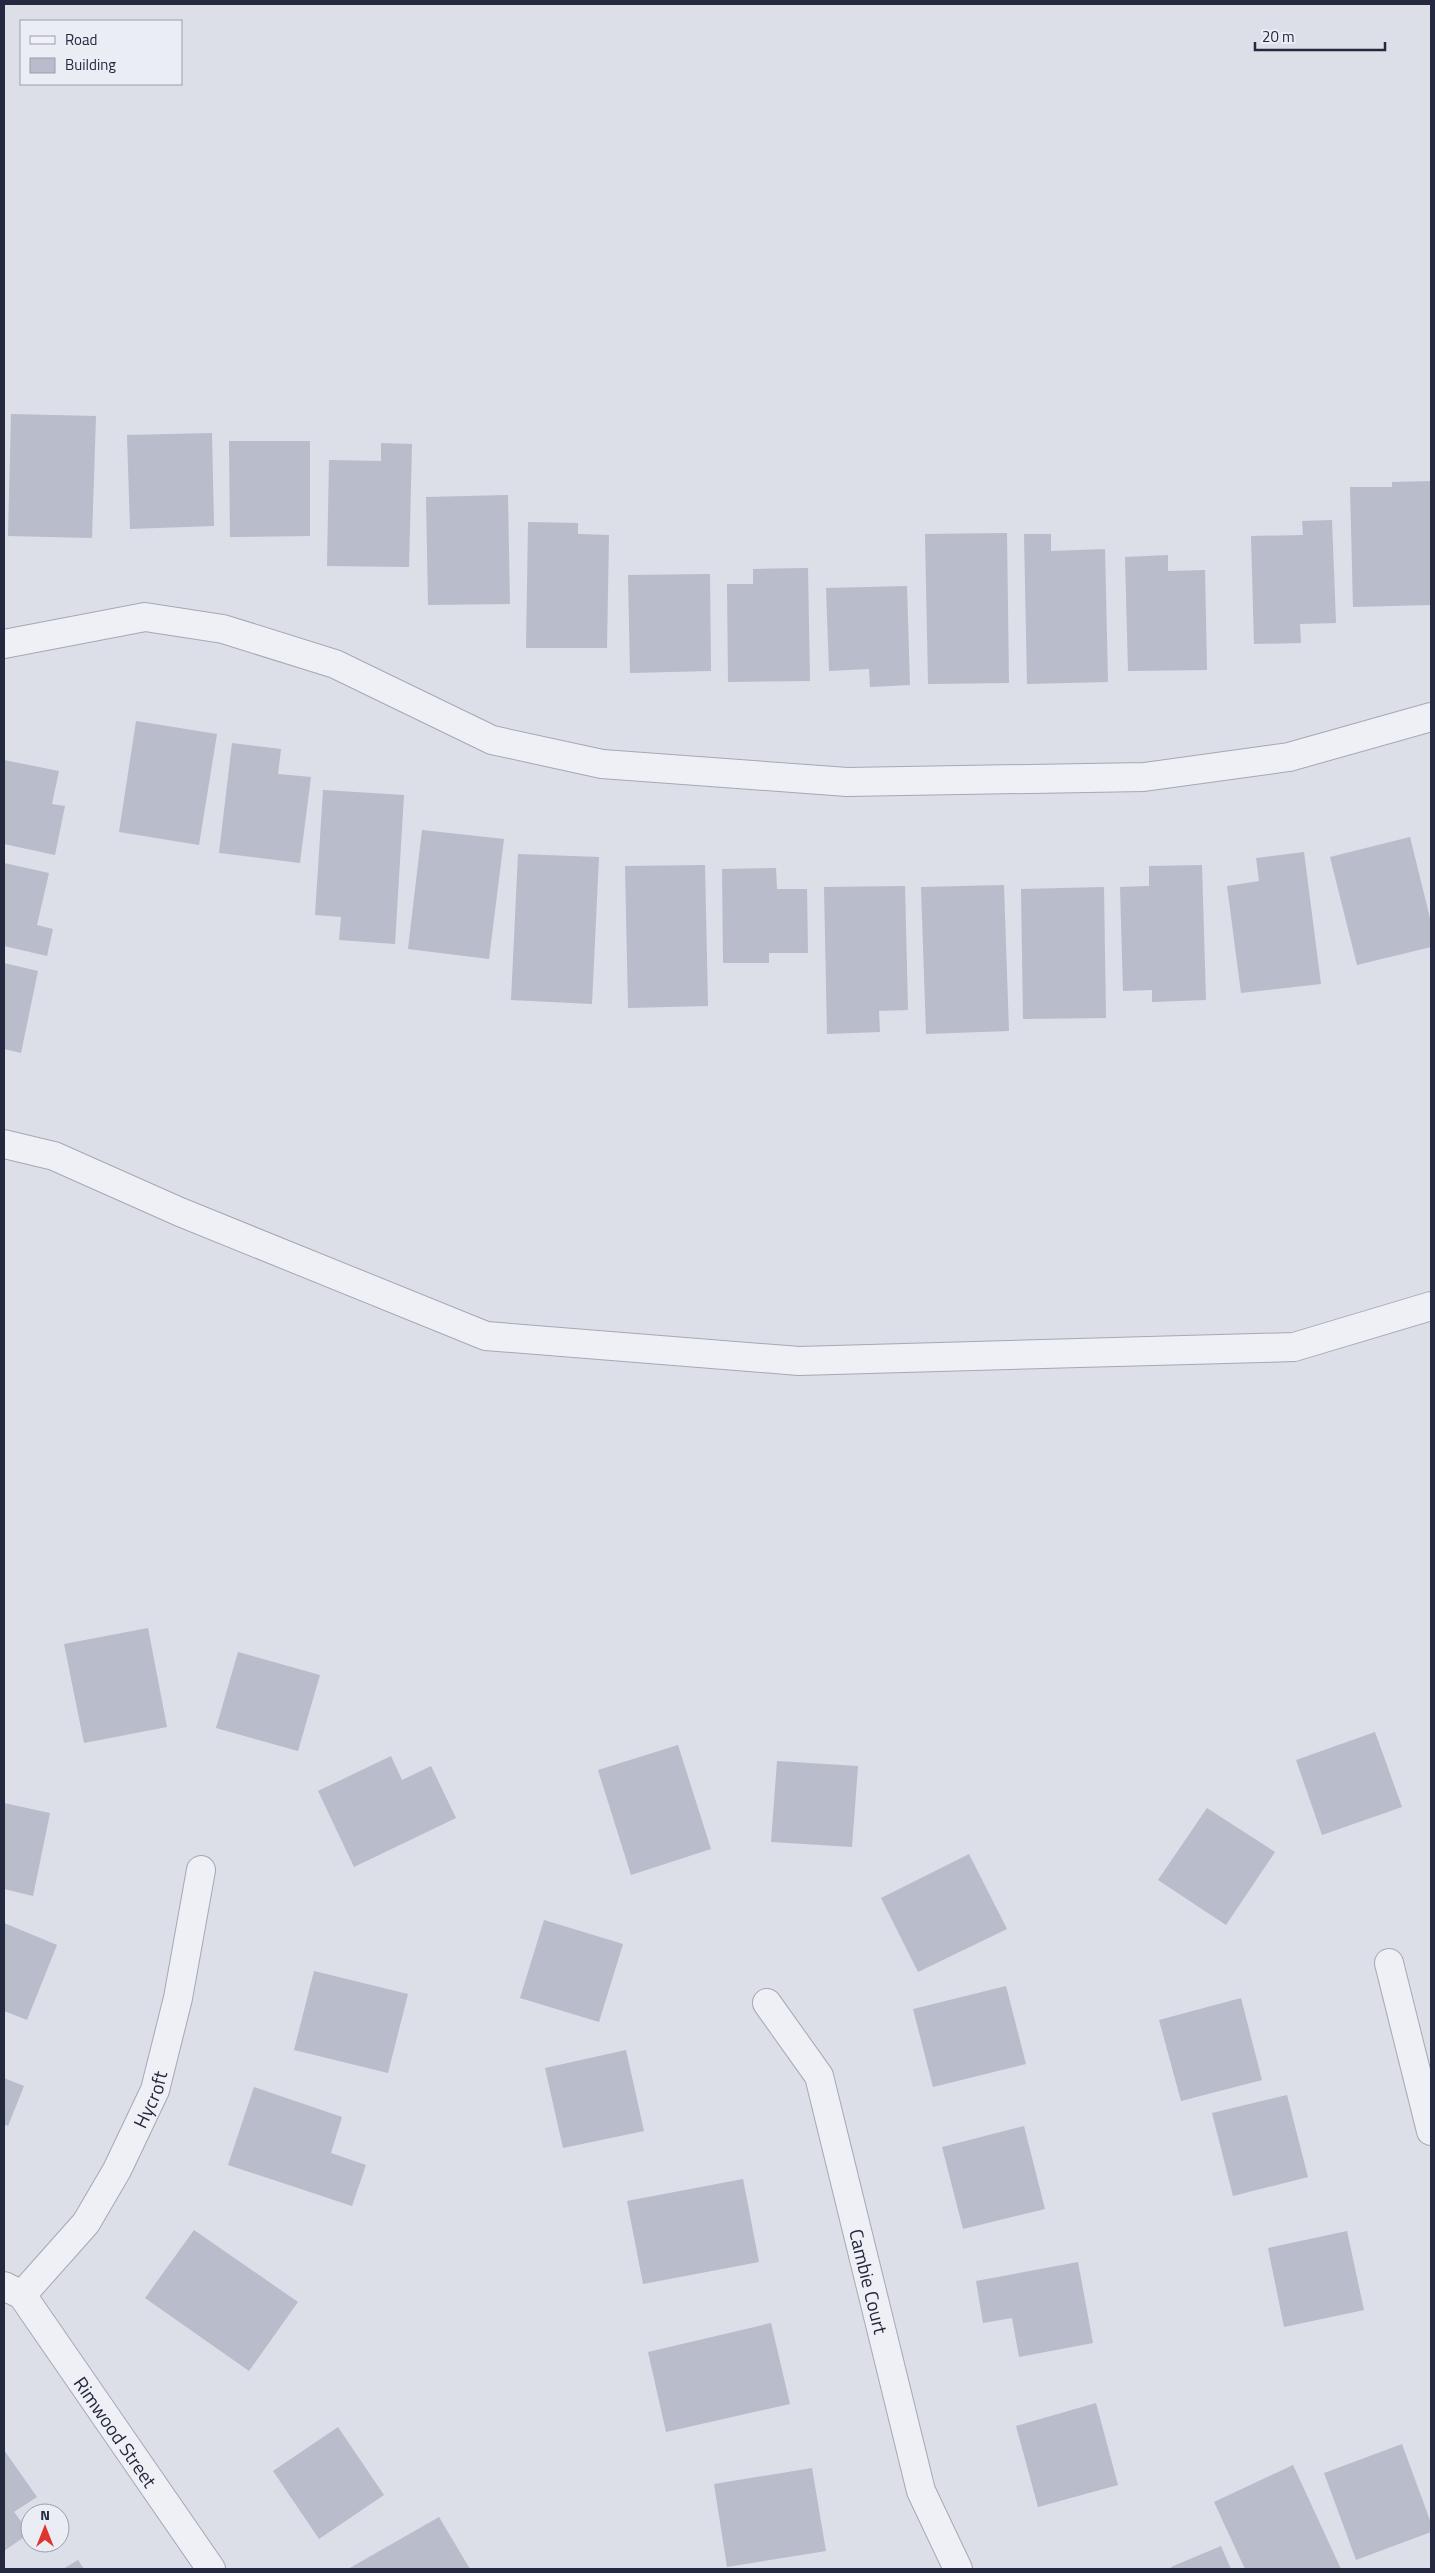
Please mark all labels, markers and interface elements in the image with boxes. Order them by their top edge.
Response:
legend [20,20,182,85]
scale bar [1255,20,1385,52]
text: 20 m [1262,25,1295,48]
text: Road [65,28,97,51]
text: Building [65,53,116,76]
street label: Hycroft [125,2067,174,2132]
street label: Cambie Court [843,2226,896,2337]
street label: Rimwood Street [67,2370,165,2493]
north arrow [20,2503,70,2553]
text: N [40,2504,50,2525]

